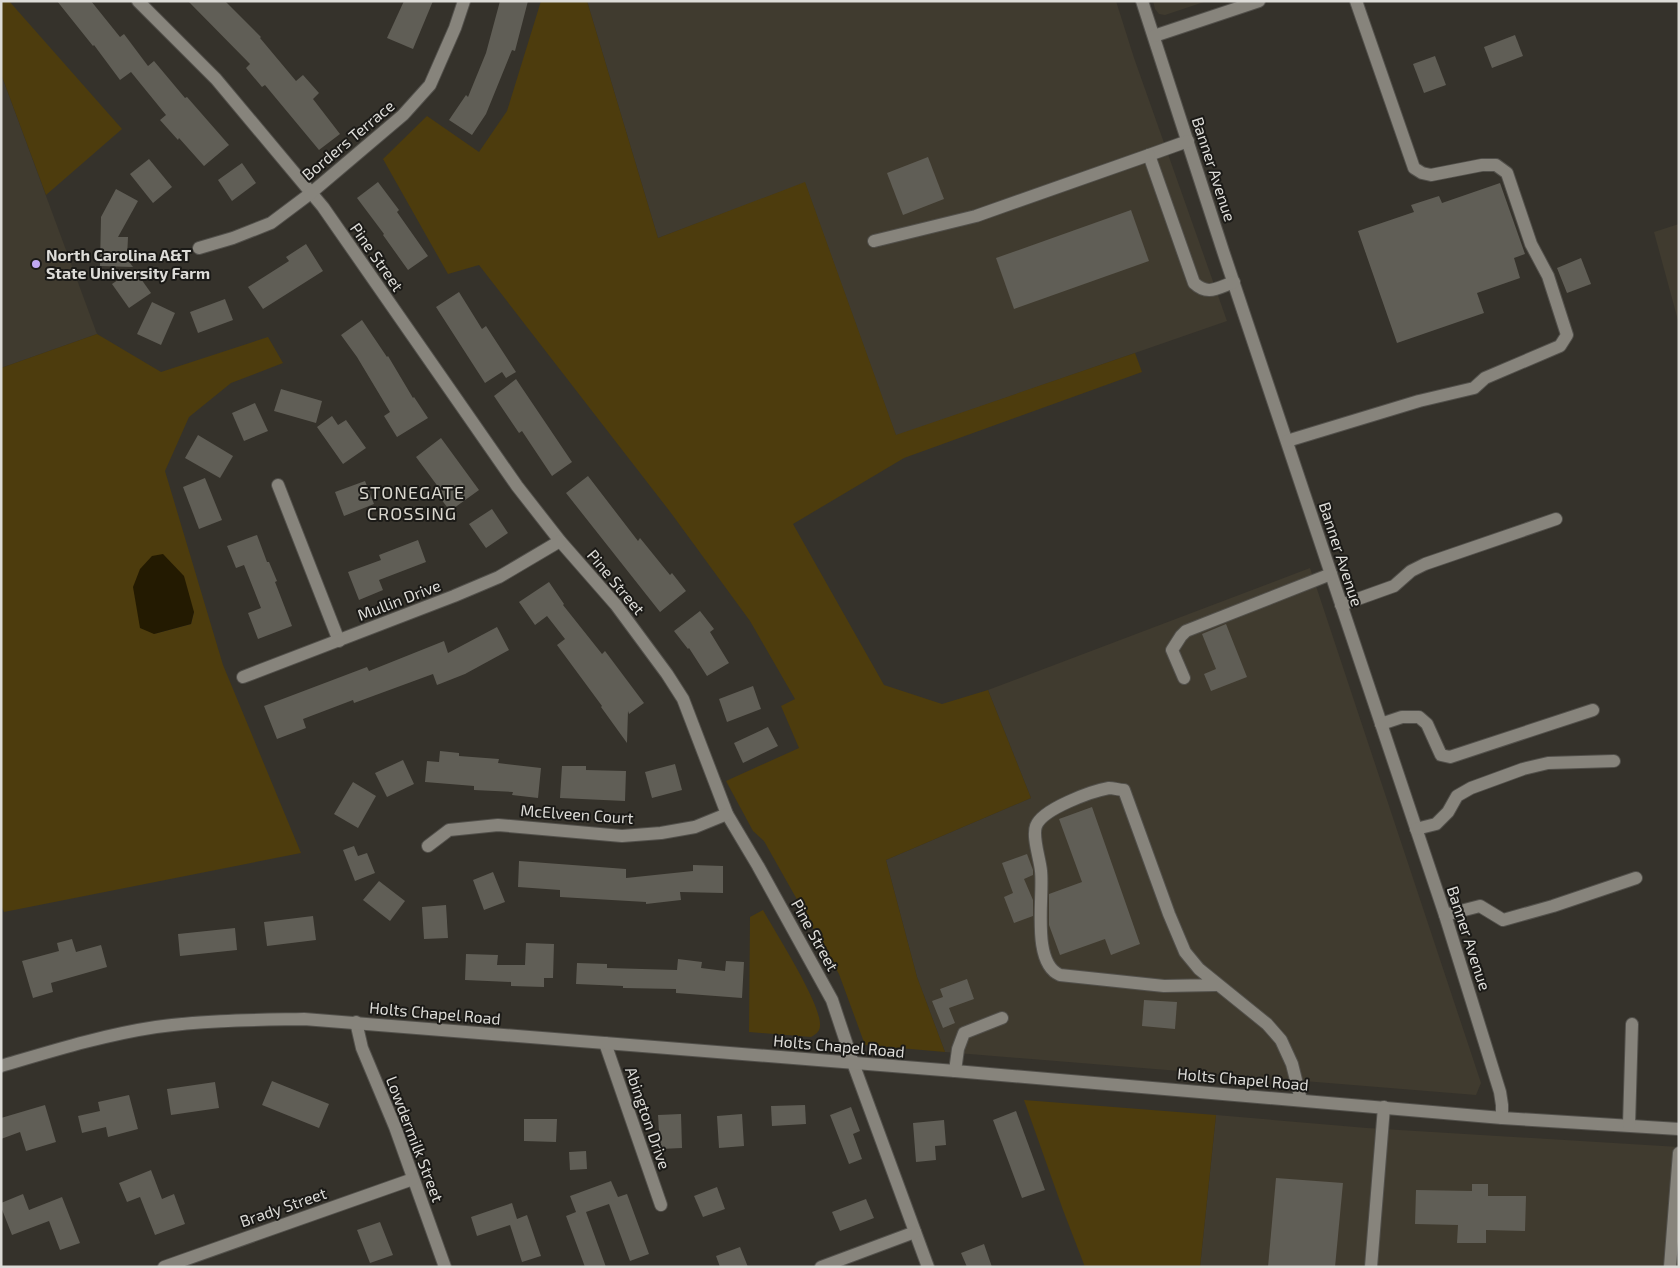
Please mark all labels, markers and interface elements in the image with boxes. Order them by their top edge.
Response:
street label: Borders Terrace [298,95,398,184]
street label: Banner Avenue [1189,114,1240,224]
street label: Pine Street [347,219,408,295]
place label: North Carolina A&T State University Farm [46,245,210,283]
marker: North Carolina A&T State University Farm [30,258,42,270]
district label: STONEGATE CROSSING [359,481,465,524]
street label: Banner Avenue [1316,499,1367,609]
street label: Pine Street [584,545,649,618]
street label: Mullin Drive [355,575,443,624]
street label: McElveen Court [520,800,634,827]
street label: Banner Avenue [1444,883,1495,993]
street label: Pine Street [788,895,843,974]
street label: Holts Chapel Road [368,997,502,1028]
street label: Holts Chapel Road [772,1030,906,1061]
street label: Holts Chapel Road [1176,1063,1310,1094]
street label: Abington Drive [622,1064,675,1172]
street label: Lowdermilk Street [383,1073,448,1204]
street label: Brady Street [237,1183,329,1230]

